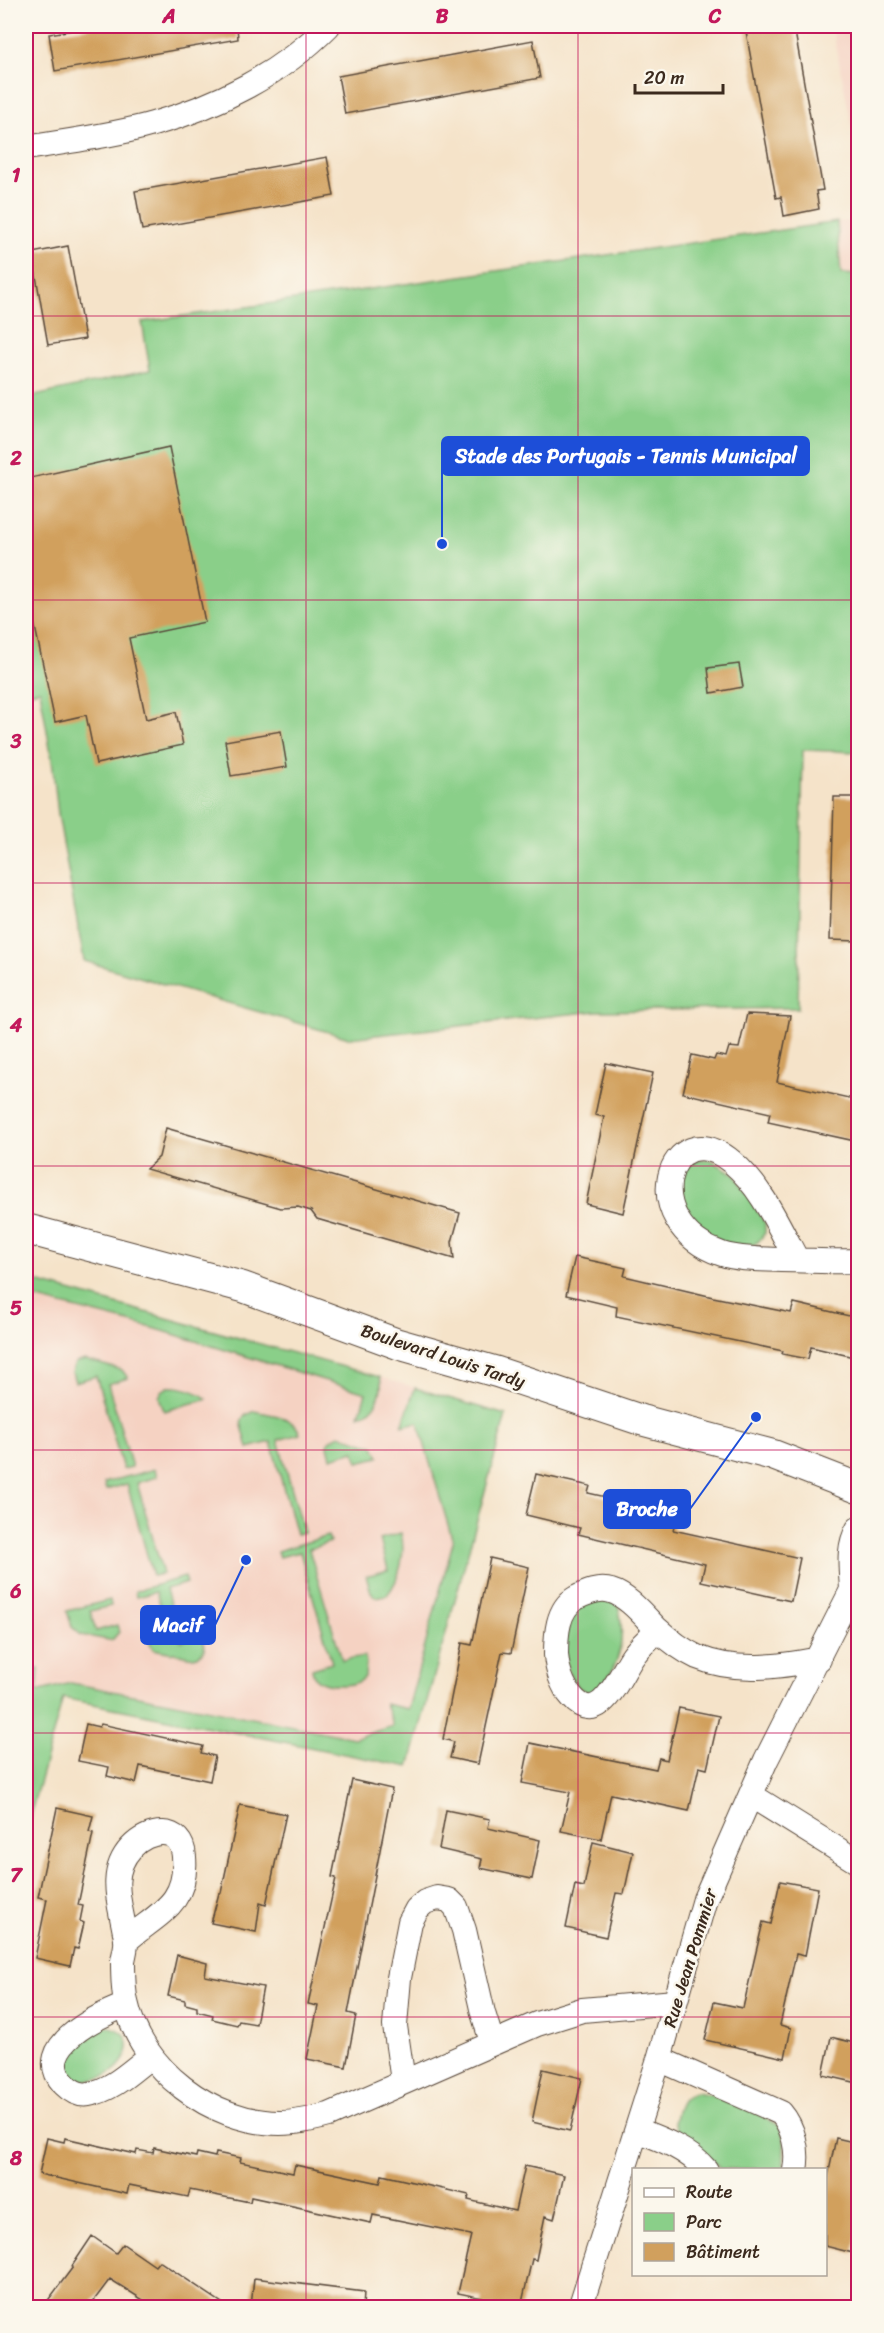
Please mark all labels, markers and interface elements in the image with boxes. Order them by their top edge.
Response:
text: A [161,0,176,34]
text: B [436,0,449,34]
text: C [708,0,722,34]
scale bar [635,57,724,95]
text: 20 m [644,62,684,94]
text: 1 [12,158,21,193]
callout: Stade des Portugais - Tennis Municipal [442,437,809,475]
text: Stade des Portugais - Tennis Municipal [454,439,798,474]
text: 2 [9,441,22,476]
text: 3 [10,724,22,759]
text: 4 [9,1008,23,1043]
text: 5 [10,1291,22,1326]
street label: Boulevard Louis Tardy [357,1314,530,1398]
callout: Broche [604,1490,690,1528]
text: Broche [616,1492,679,1527]
text: 6 [9,1574,22,1609]
callout: Macif [141,1606,215,1644]
text: Macif [152,1608,207,1643]
text: 7 [10,1858,23,1893]
street label: Rue Jean Pommier [654,1883,727,2031]
text: 8 [9,2141,23,2176]
legend [632,2168,827,2276]
text: Route [686,2176,733,2208]
text: Parc [686,2206,722,2238]
text: Bâtiment [686,2236,760,2268]

